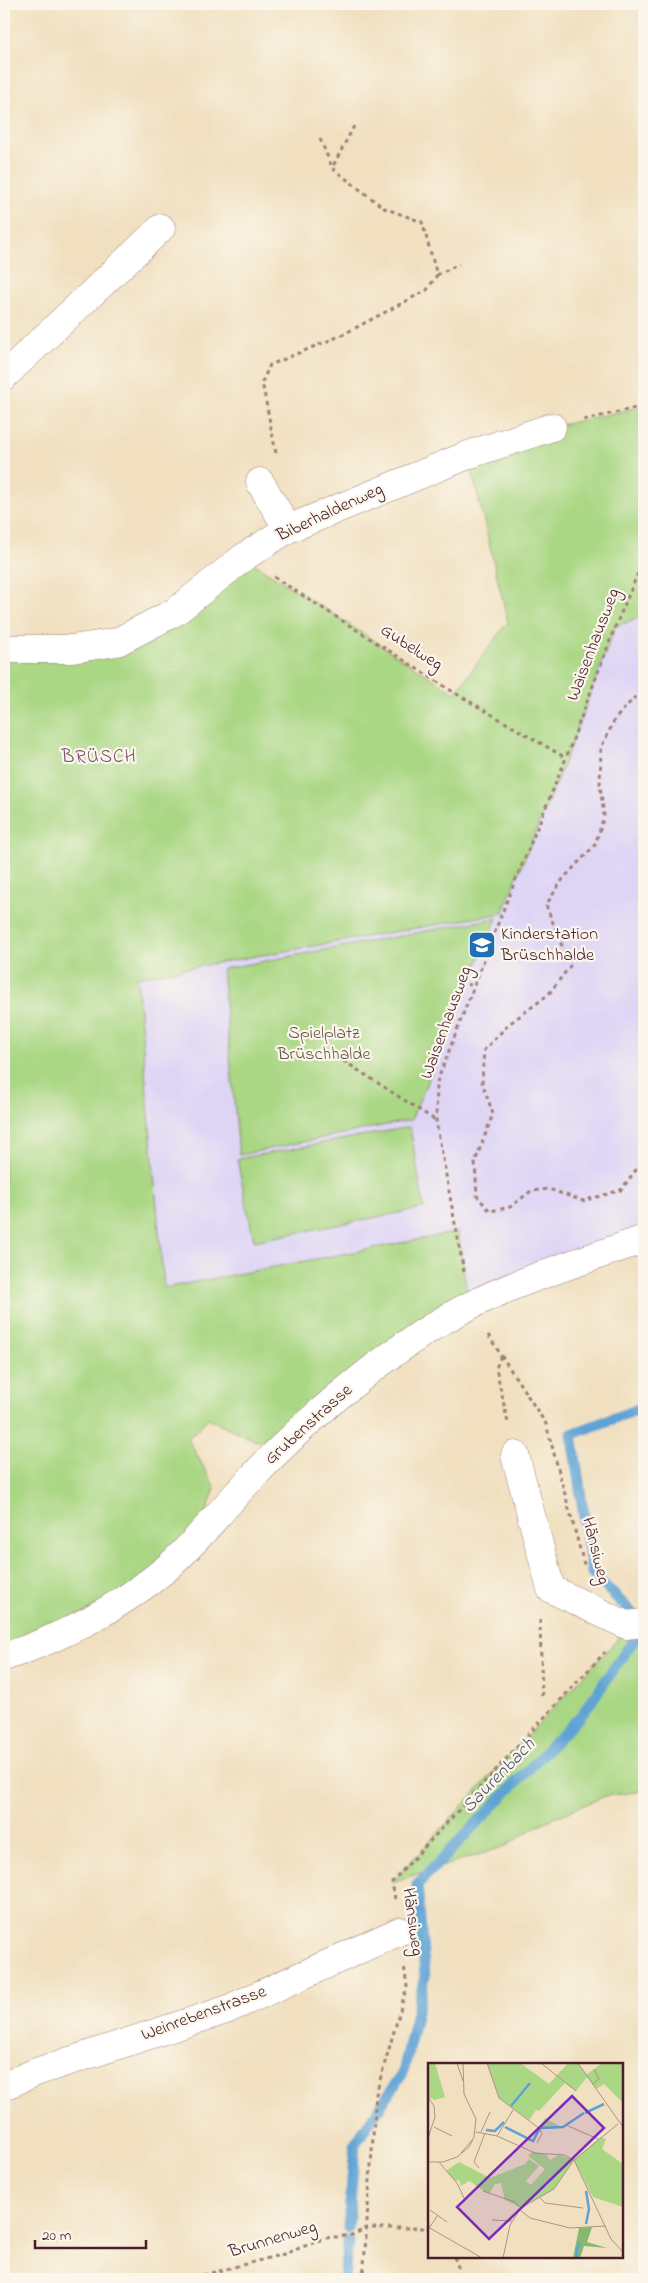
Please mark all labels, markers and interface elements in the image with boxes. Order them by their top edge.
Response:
street label: Biberhaldenweg [272,477,388,550]
street label: Waisenhausweg [561,585,628,705]
street label: Gubelweg [374,618,447,679]
district label: BRÜSCH [61,744,136,771]
place label: Kinderstation Brüschhalde [500,922,598,969]
school or university icon: Kinderstation Brüschhalde [467,930,497,960]
street label: Waisenhausweg [414,963,480,1084]
park label: Spielplatz Brüschhalde [276,1021,371,1068]
street label: Grubenstrasse [259,1378,359,1472]
street label: Hänsiweg [573,1514,616,1588]
water label: Saurenbach [456,1732,542,1819]
street label: Hänsiweg [393,1886,430,1958]
street label: Weinrebenstrasse [138,1979,271,2049]
inset map [428,2063,623,2258]
street label: Brunnenweg [225,2214,320,2267]
scale bar [35,2218,146,2250]
text: 20 m [42,2225,72,2247]

